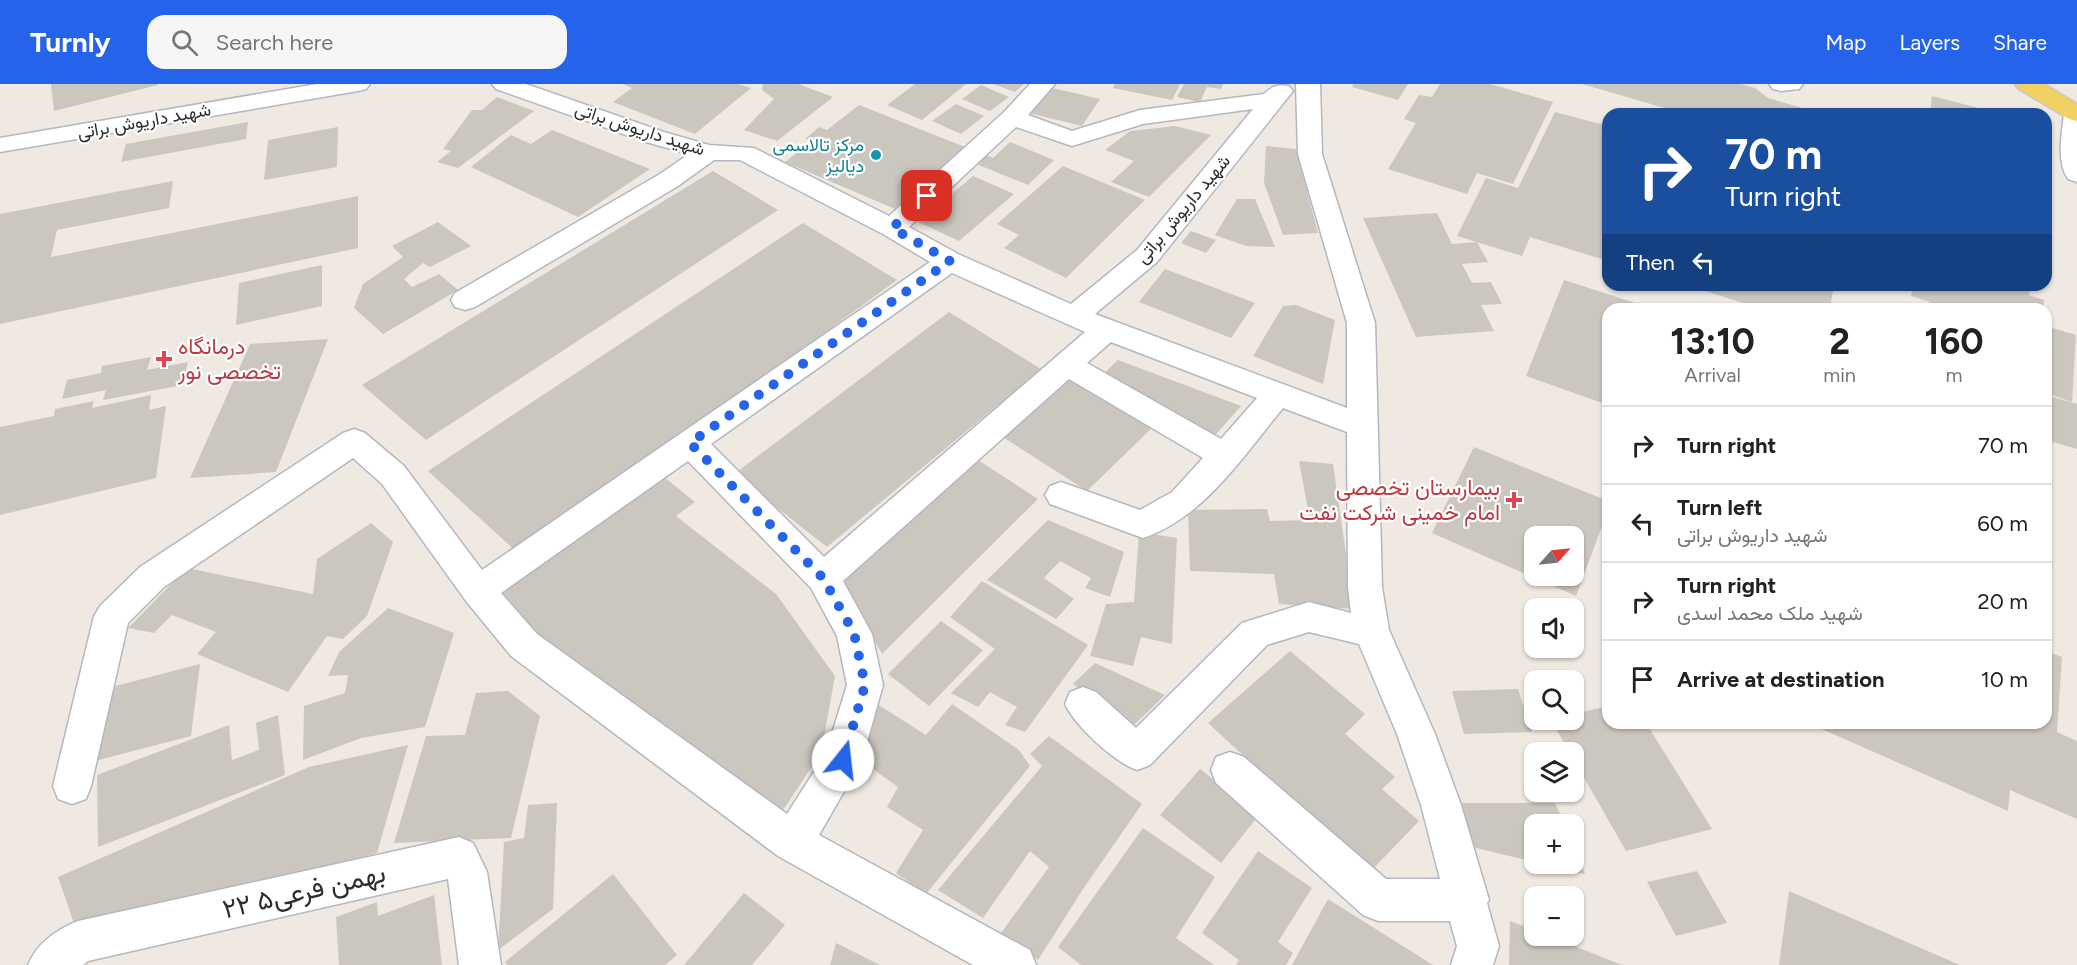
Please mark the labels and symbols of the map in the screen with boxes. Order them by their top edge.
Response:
street label: شهید داریوش براتی [75,98,213,144]
street label: شهید داریوش براتی [572,98,708,160]
place label: مرکز تالاسمی دیالیز [772,134,864,177]
marker: مرکز تالاسمی دیالیز [869,148,883,162]
street label: شهید داریوش براتی [1131,150,1235,268]
pin [901,170,952,221]
place label: درمانگاه تخصصی نور [177,333,281,385]
marker: درمانگاه تخصصی نور [155,350,173,368]
place label: بیمارستان تخصصی امام خمینی شرکت نفت [1299,474,1500,527]
marker: بیمارستان تخصصی امام خمینی شرکت نفت [1505,491,1523,509]
north arrow [1524,526,1584,586]
position arrow [811,728,875,792]
street label: ۲۲ بهمن فرعی۵ [219,856,389,926]

